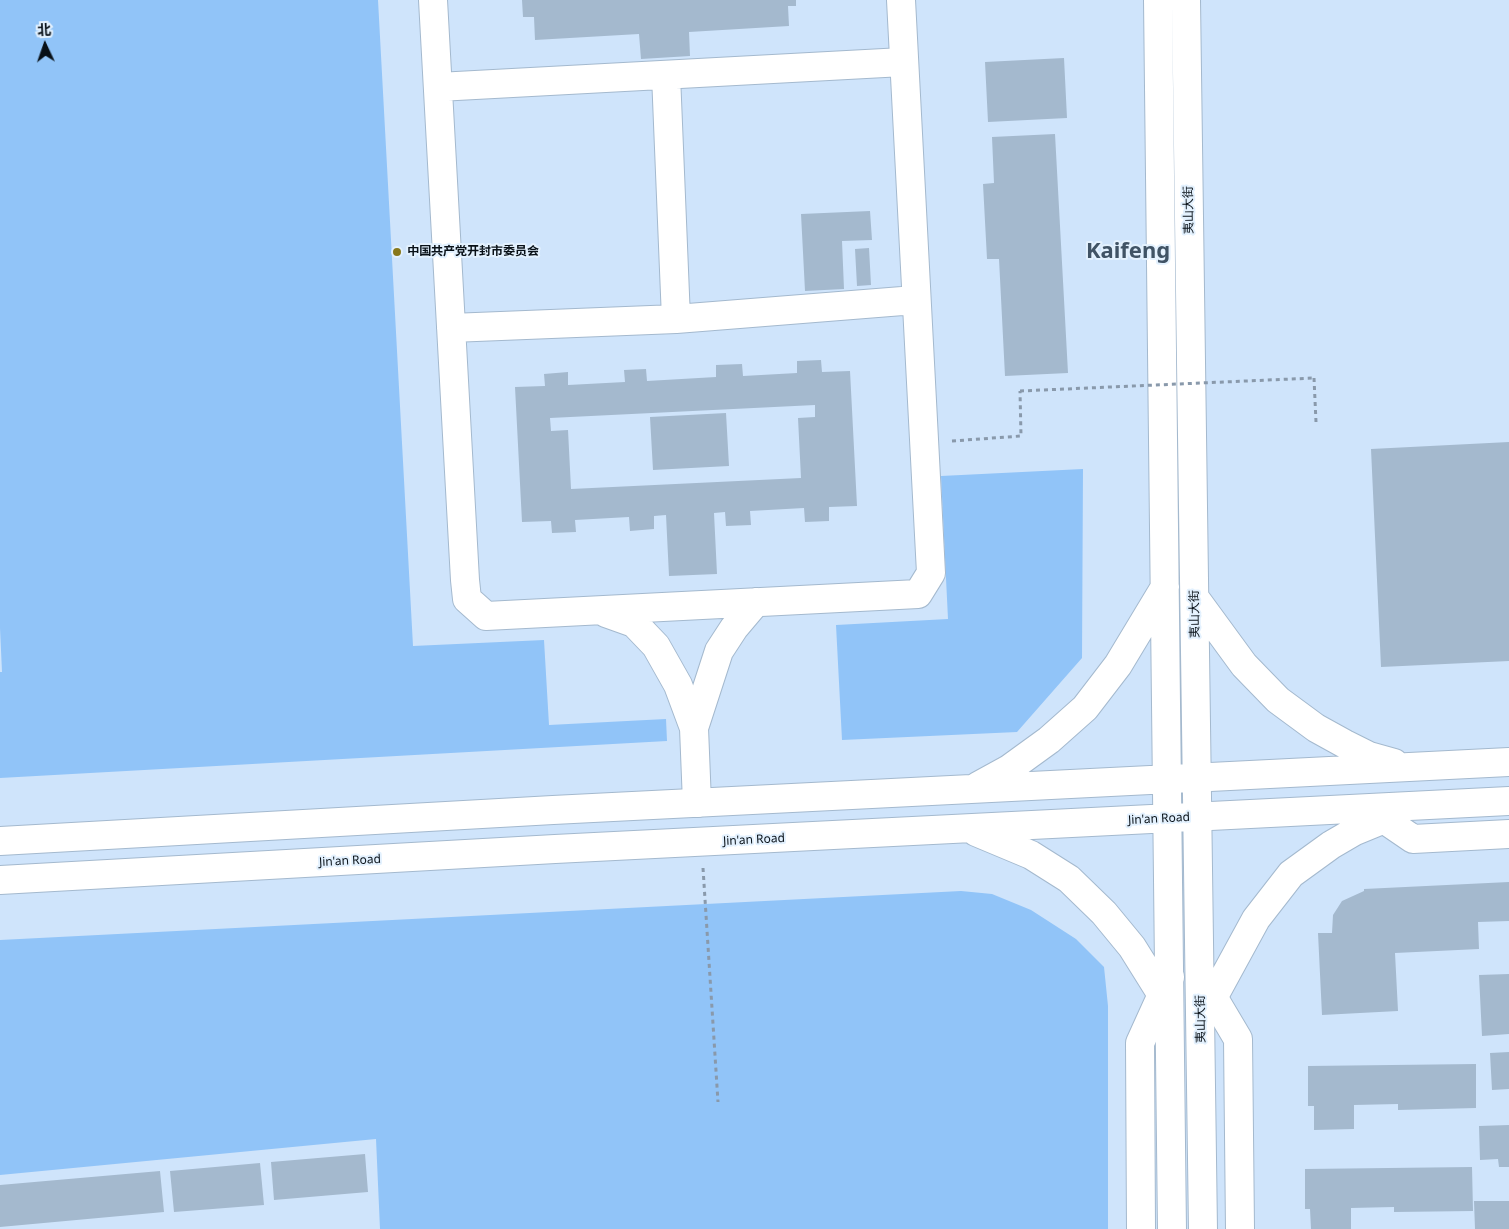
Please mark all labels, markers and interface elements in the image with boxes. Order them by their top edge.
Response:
north arrow [20,20,70,70]
text: 北 [37,20,52,39]
street label: 夷山大街 [1181,186,1197,234]
district label: Kaifeng [1086,239,1170,265]
place label: 中国共产党开封市委员会 [407,245,539,259]
marker: 中国共产党开封市委员会 [391,246,403,258]
street label: 夷山大街 [1187,590,1203,638]
street label: Jin'an Road [1128,810,1190,828]
street label: Jin'an Road [723,831,785,849]
street label: Jin'an Road [319,852,381,870]
street label: 夷山大街 [1193,995,1209,1043]

